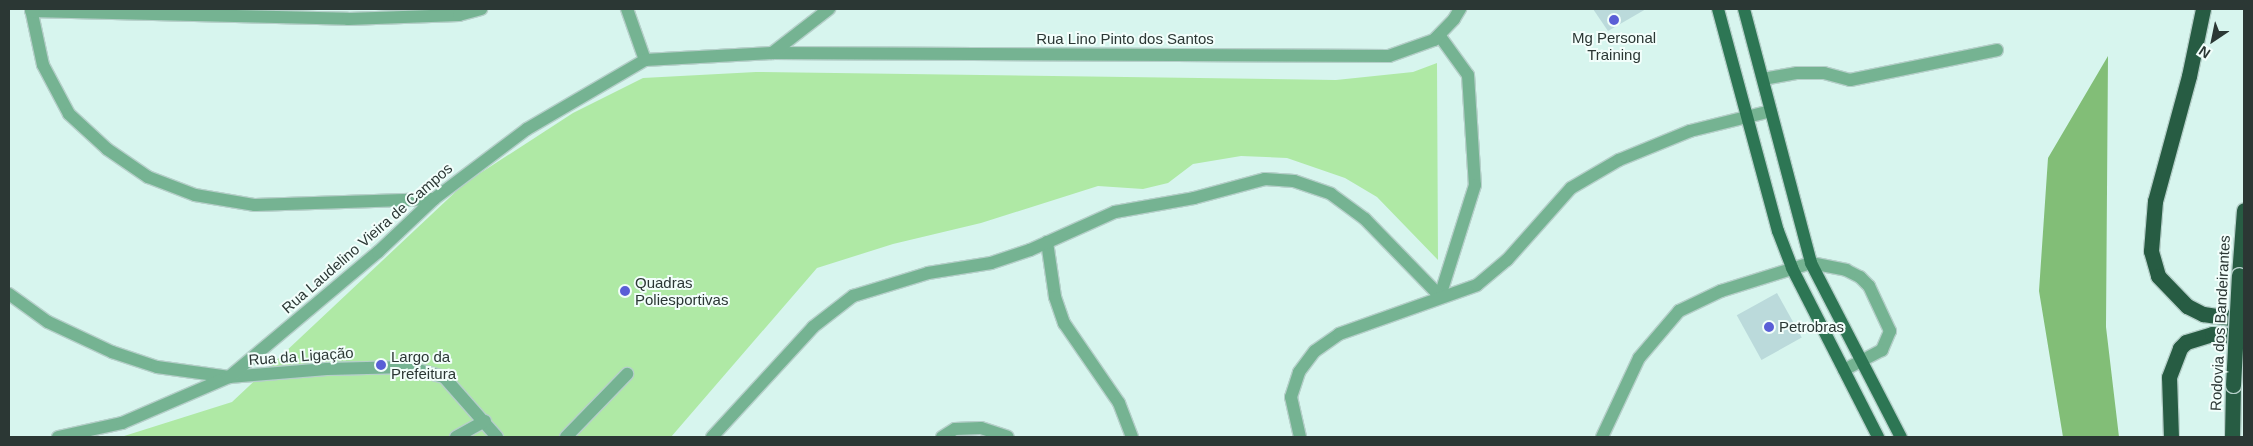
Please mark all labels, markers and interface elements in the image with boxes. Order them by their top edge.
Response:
marker: Mg Personal Training [1608,14,1620,26]
north arrow [2188,15,2238,65]
place label: Mg Personal Training [1572,28,1656,63]
street label: Rua Lino Pinto dos Santos [1036,30,1214,48]
text: N [2196,43,2213,62]
street label: Rua Laudelino Vieira de Campos [278,159,456,317]
street label: Rodovia dos Bandeirantes [2206,235,2234,411]
place label: Quadras Poliesportivas [635,273,728,308]
marker: Quadras Poliesportivas [619,285,631,297]
place label: Petrobras [1779,318,1844,336]
marker: Petrobras [1763,321,1775,333]
street label: Rua da Ligação [248,343,354,369]
place label: Largo da Prefeitura [391,347,456,382]
marker: Largo da Prefeitura [375,359,387,371]

